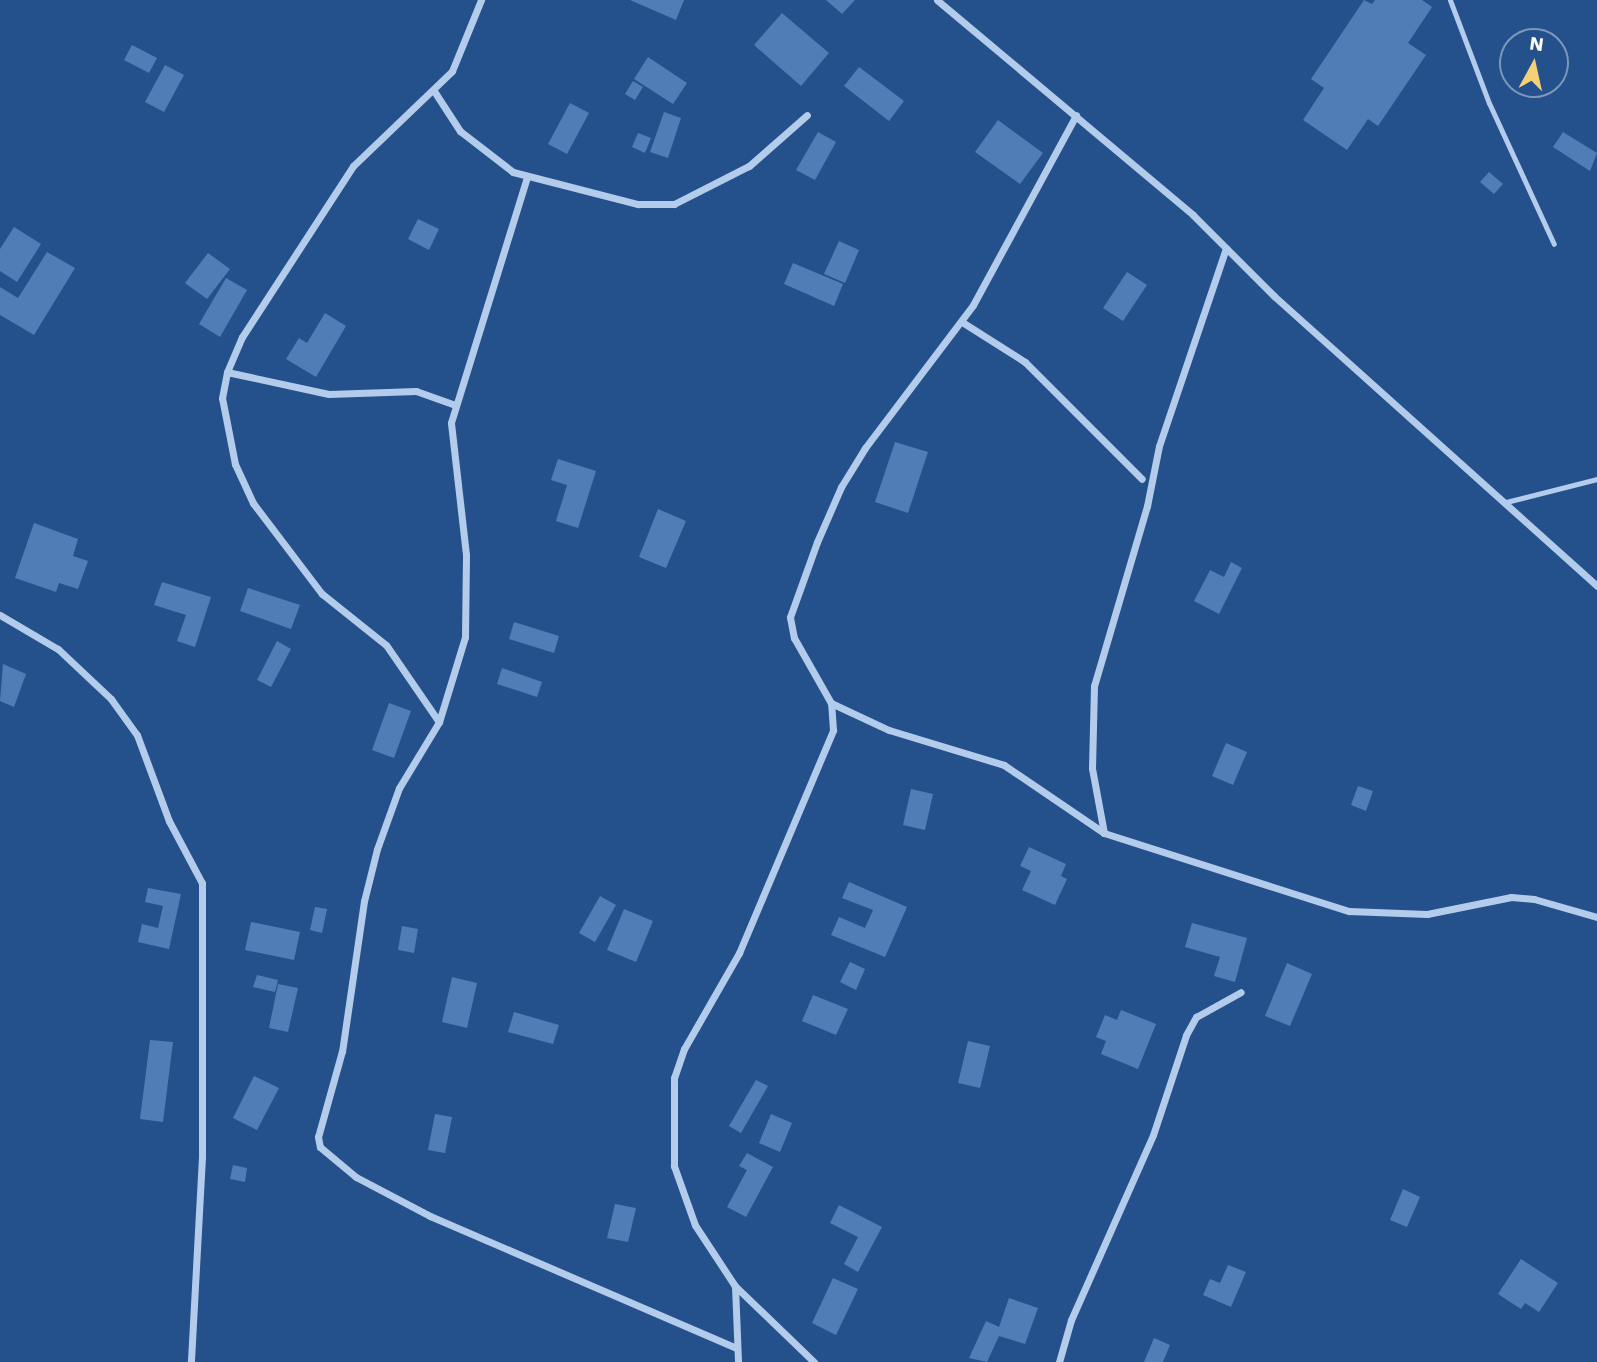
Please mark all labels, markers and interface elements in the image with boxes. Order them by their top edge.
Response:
north arrow [1499,28,1569,98]
text: N [1528,31,1545,56]

